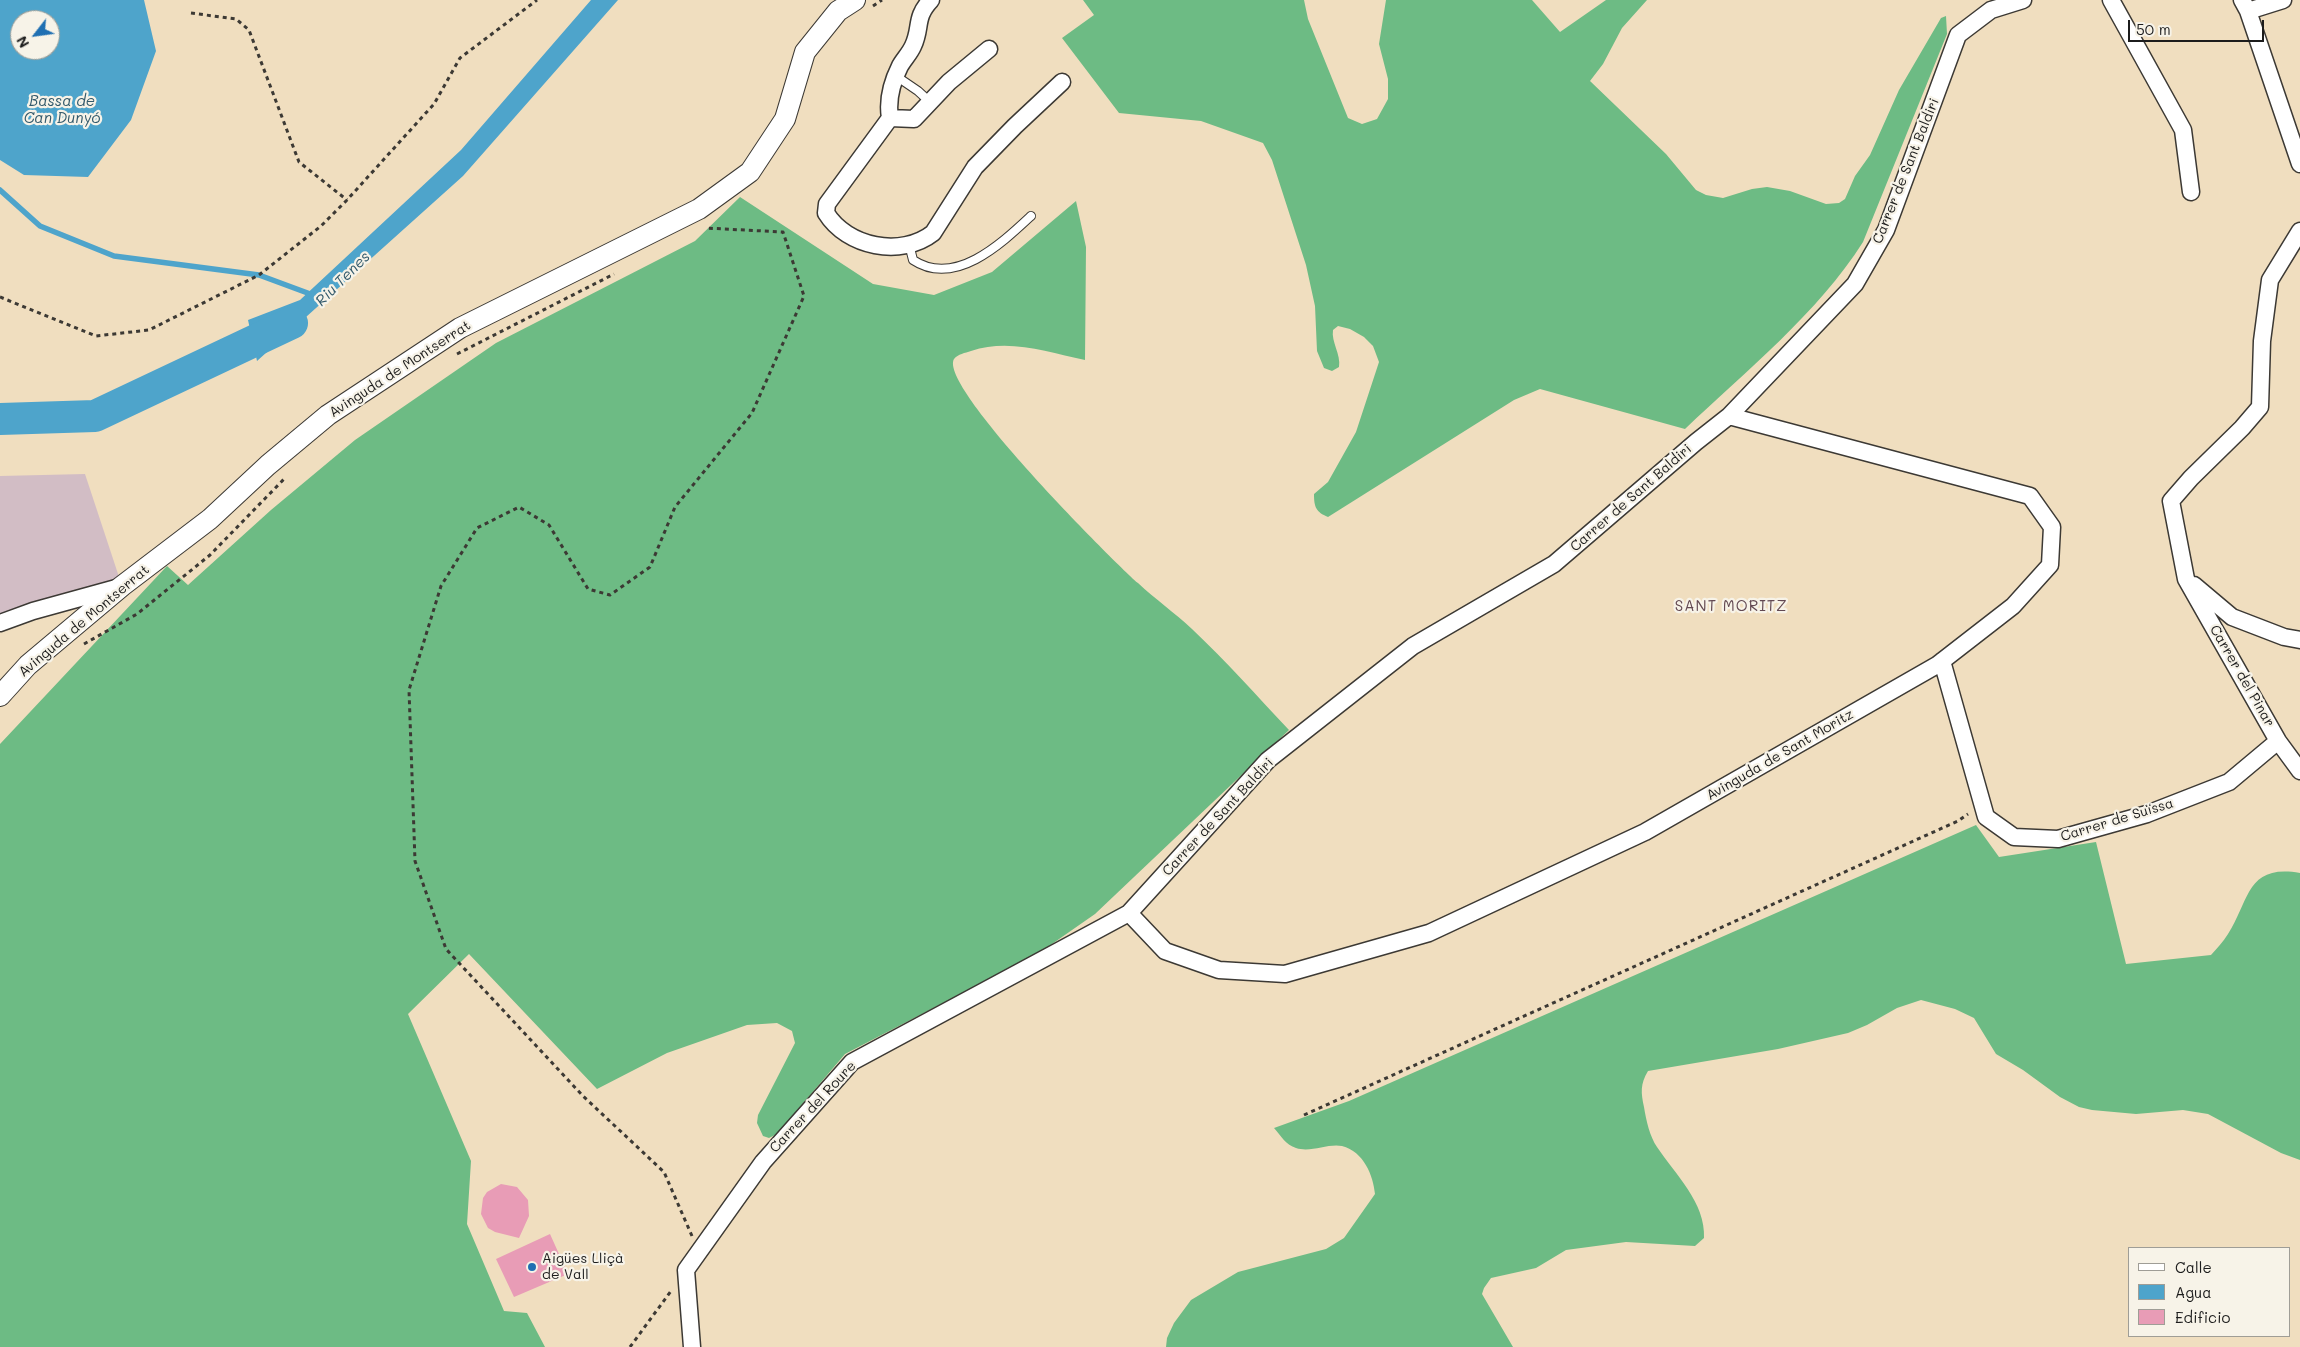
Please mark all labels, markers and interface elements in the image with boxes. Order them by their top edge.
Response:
north arrow [10,10,60,60]
scale bar [2130,10,2266,42]
text: 50 m [2136,19,2171,39]
text: N [12,33,33,52]
water label: Bassa de Can Dunyó [24,92,100,127]
street label: Carrer de Sant Baldiri [1869,96,1943,246]
water label: Riu Tenes [312,248,374,310]
street label: Avinguda de Montserrat [326,317,474,421]
street label: Carrer de Sant Baldiri [1567,441,1695,555]
street label: Avinguda de Montserrat [15,561,153,681]
district label: SANT MORITZ [1673,597,1789,615]
street label: Carrer del Pinar [2206,622,2278,730]
street label: Avinguda de Sant Moritz [1703,706,1857,804]
street label: Carrer de Sant Baldiri [1159,754,1277,880]
street label: Carrer de Suïssa [2058,795,2176,845]
street label: Carrer del Roure [766,1058,860,1156]
legend [2128,1247,2290,1337]
place label: Aigües Lliçà de Vall [542,1251,624,1284]
text: Calle [2175,1257,2212,1277]
marker: Aigües Lliçà de Vall [526,1261,538,1273]
text: Agua [2175,1282,2212,1302]
text: Edificio [2175,1307,2230,1327]

